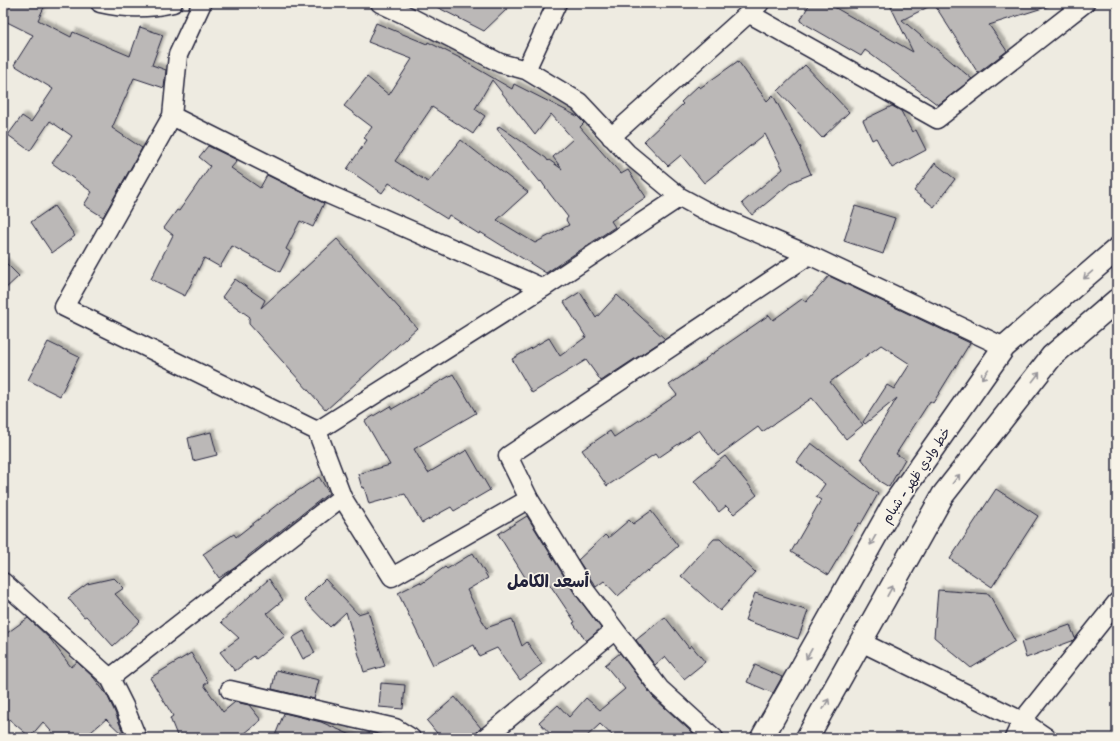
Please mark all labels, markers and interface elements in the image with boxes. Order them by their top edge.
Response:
one-way arrow [1082,270,1093,279]
one-way arrow [981,369,989,380]
one-way arrow [1032,372,1041,383]
street label: خط وادي ظهر - شبام [875,422,957,528]
one-way arrow [951,474,960,485]
one-way arrow [869,534,877,546]
district label: أسعد الكامل [507,566,590,596]
one-way arrow [886,585,894,597]
one-way arrow [805,647,813,659]
one-way arrow [822,698,830,710]

